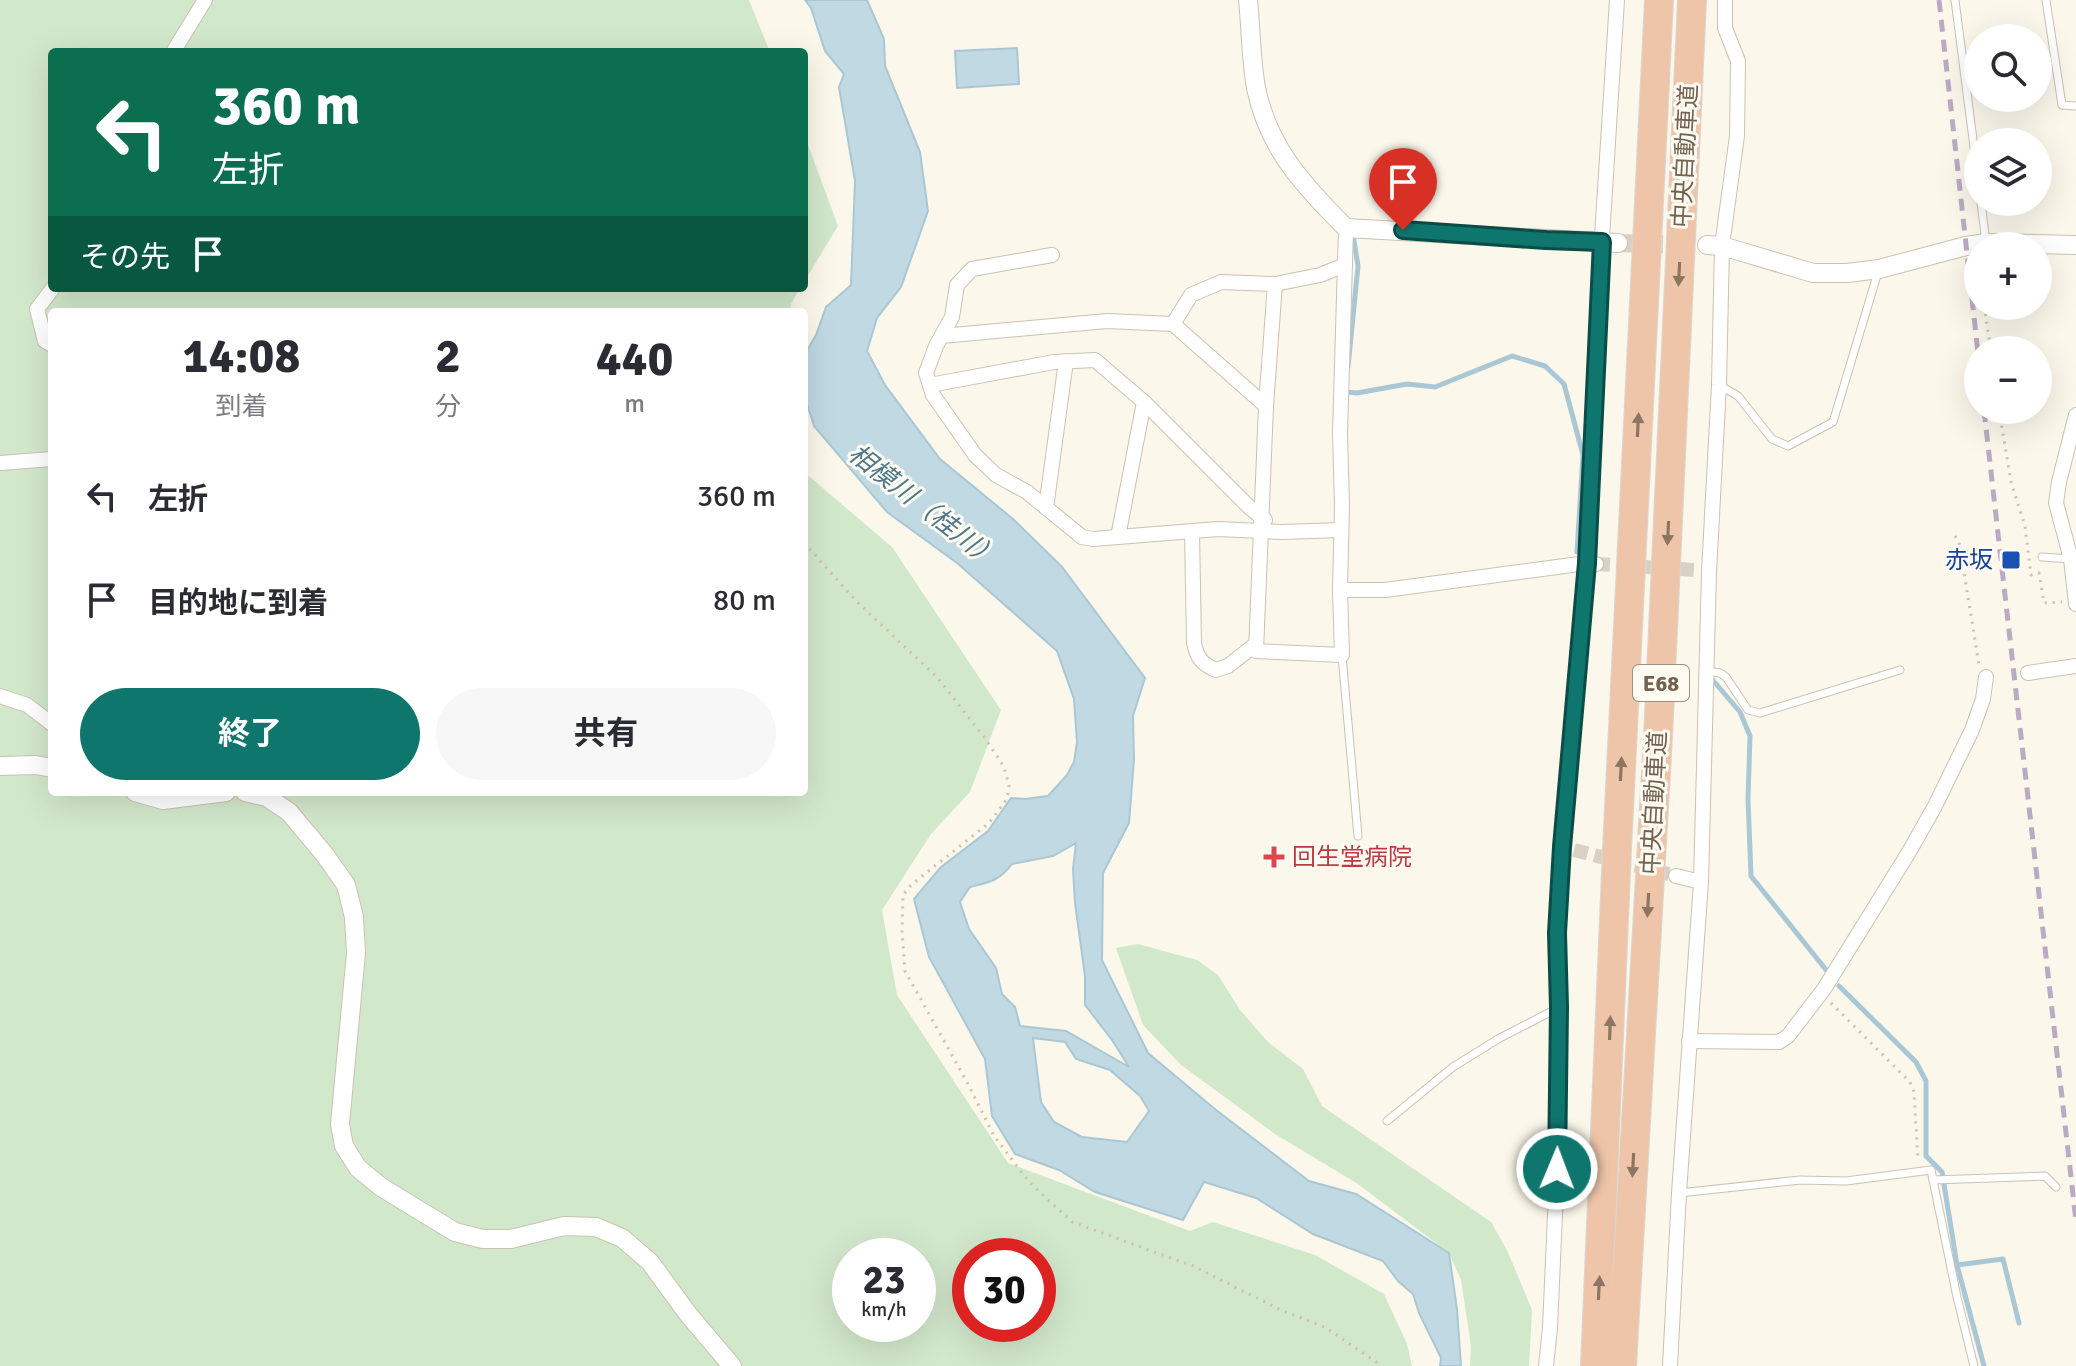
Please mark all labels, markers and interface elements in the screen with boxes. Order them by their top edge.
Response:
map controls [1964,24,2052,424]
button: search [1964,24,2052,112]
text: 360 m [212,71,360,140]
icon: left [80,80,184,184]
street label: 中央自動車道 [1666,83,1704,229]
button: layers [1964,128,2052,216]
text: 左折 [212,148,284,193]
pin [1369,148,1437,230]
icon: arrive [1381,160,1425,204]
icon: arrive [186,232,230,276]
button: + [1964,232,2052,320]
text: その先 [80,239,170,276]
one-way arrow [1673,262,1686,287]
text: 14:08 [183,327,300,386]
text: 2 [435,327,461,386]
text: 440 [596,330,673,389]
button: − [1964,336,2052,424]
text: m [624,388,645,420]
text: 到着 [216,391,268,423]
text: 分 [435,391,461,423]
one-way arrow [1632,412,1645,437]
water label: 相模川（桂川） [842,438,1005,575]
icon: left [80,474,124,518]
text: 360 m [697,478,776,515]
text: 左折 [148,481,208,518]
one-way arrow [1661,521,1674,546]
place label: 赤坂 [1945,545,1993,575]
marker: 赤坂 [2000,549,2022,571]
icon: arrive [80,578,124,622]
text: 80 m [713,582,776,619]
text: 目的地に到着 [148,585,328,622]
road number: E68 [1633,665,1689,701]
button: 終了 [80,688,420,780]
button: 共有 [436,688,776,780]
street label: 中央自動車道 [1635,730,1673,876]
one-way arrow [1615,756,1628,781]
place label: 回生堂病院 [1292,842,1412,872]
marker: 回生堂病院 [1263,846,1285,868]
one-way arrow [1642,893,1655,918]
one-way arrow [1603,1015,1616,1040]
position arrow [1515,1127,1599,1211]
one-way arrow [1626,1152,1639,1177]
speed limit sign: 30 [952,1238,1056,1342]
text: 23 [862,1255,906,1305]
one-way arrow [1593,1275,1606,1300]
text: km/h [861,1297,907,1322]

